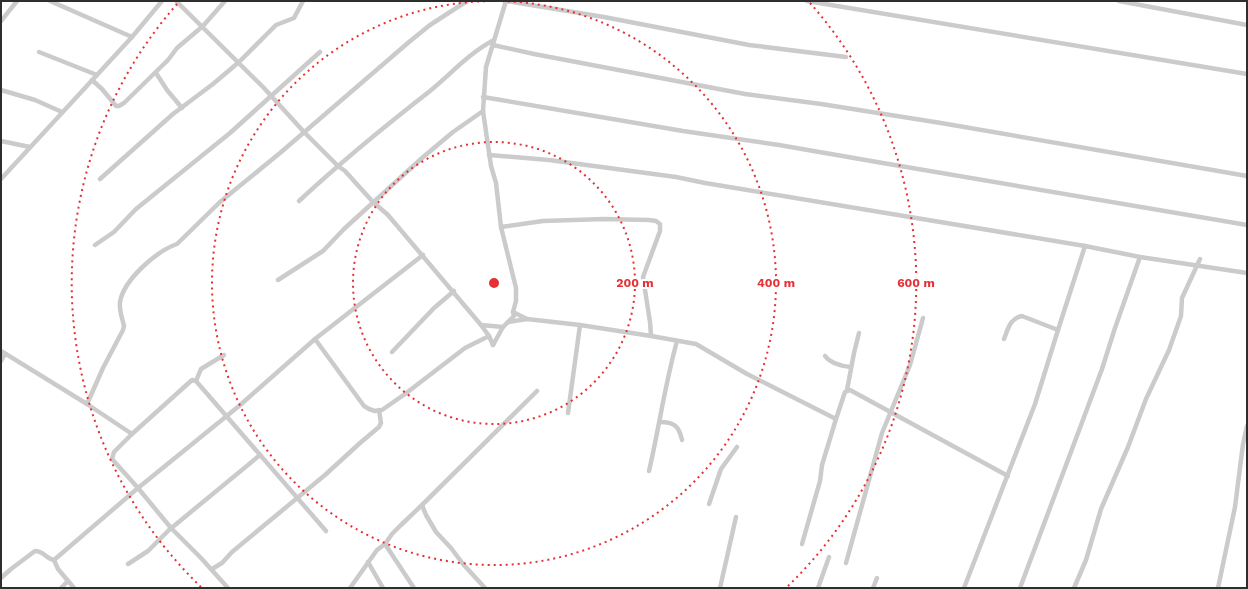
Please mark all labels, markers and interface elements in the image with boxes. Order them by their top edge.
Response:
centre of rings [487,276,501,290]
text: 200 m [616,276,654,290]
text: 400 m [757,276,795,290]
text: 600 m [897,276,935,290]

